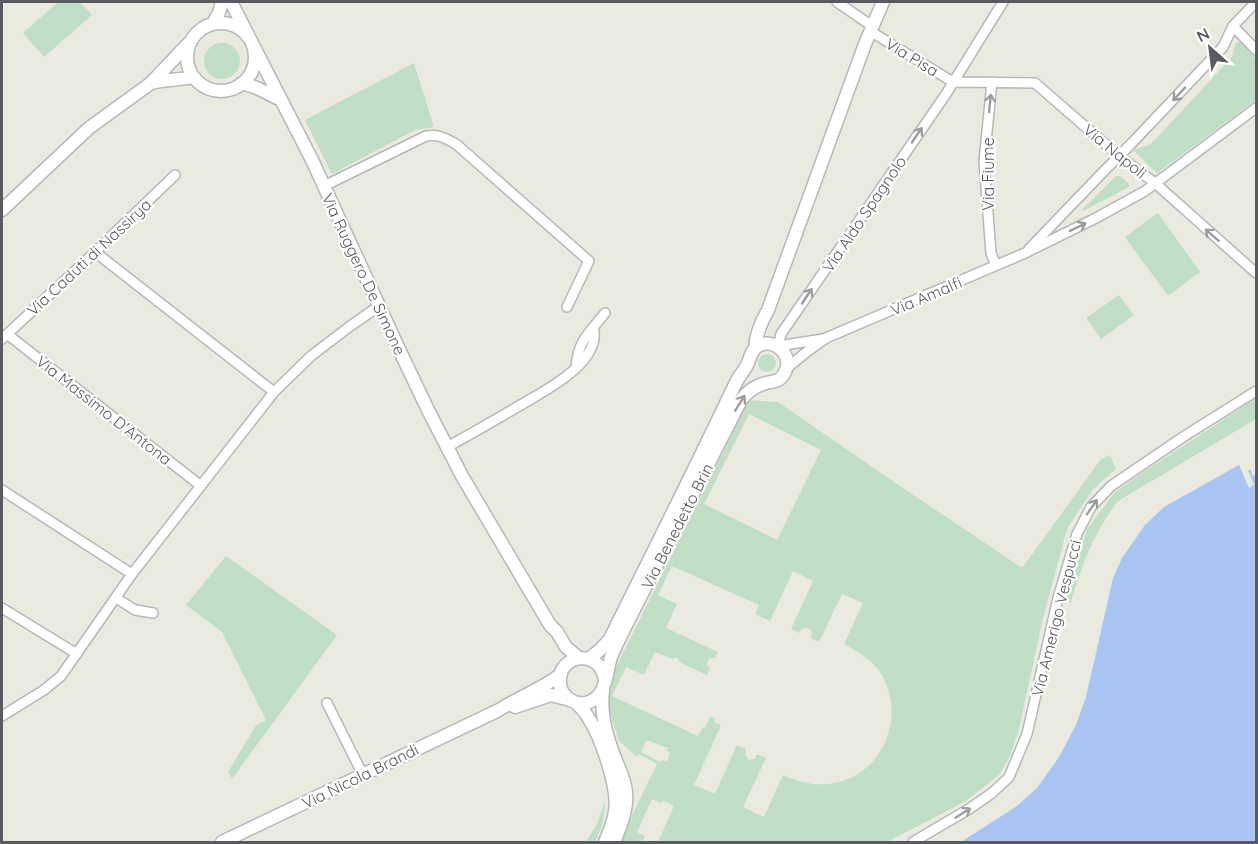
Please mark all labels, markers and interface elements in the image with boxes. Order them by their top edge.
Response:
north arrow [1180,18,1240,78]
text: N [1193,23,1213,46]
street label: Via Pisa [882,33,942,81]
one-way arrow [1171,86,1186,101]
one-way arrow [985,94,996,114]
street label: Via Napoli [1079,119,1151,183]
one-way arrow [911,128,923,144]
street label: Via Fiume [978,137,998,211]
street label: Via Aldo Spagnolo [818,152,910,276]
street label: Via Ruggero De Simone [318,190,410,358]
street label: Via Caduti di Nassirya [23,194,155,320]
one-way arrow [1069,221,1087,233]
one-way arrow [1205,228,1221,242]
street label: Via Amalfi [887,272,965,320]
one-way arrow [801,289,813,305]
street label: Via Massimo D'Antona [32,351,176,469]
one-way arrow [734,394,747,411]
street label: Via Benedetto Brin [637,460,717,592]
one-way arrow [1086,500,1098,516]
street label: Via Amerigo Vespucci [1027,537,1085,699]
street label: Via Nicola Brandi [298,739,422,813]
one-way arrow [954,806,971,818]

